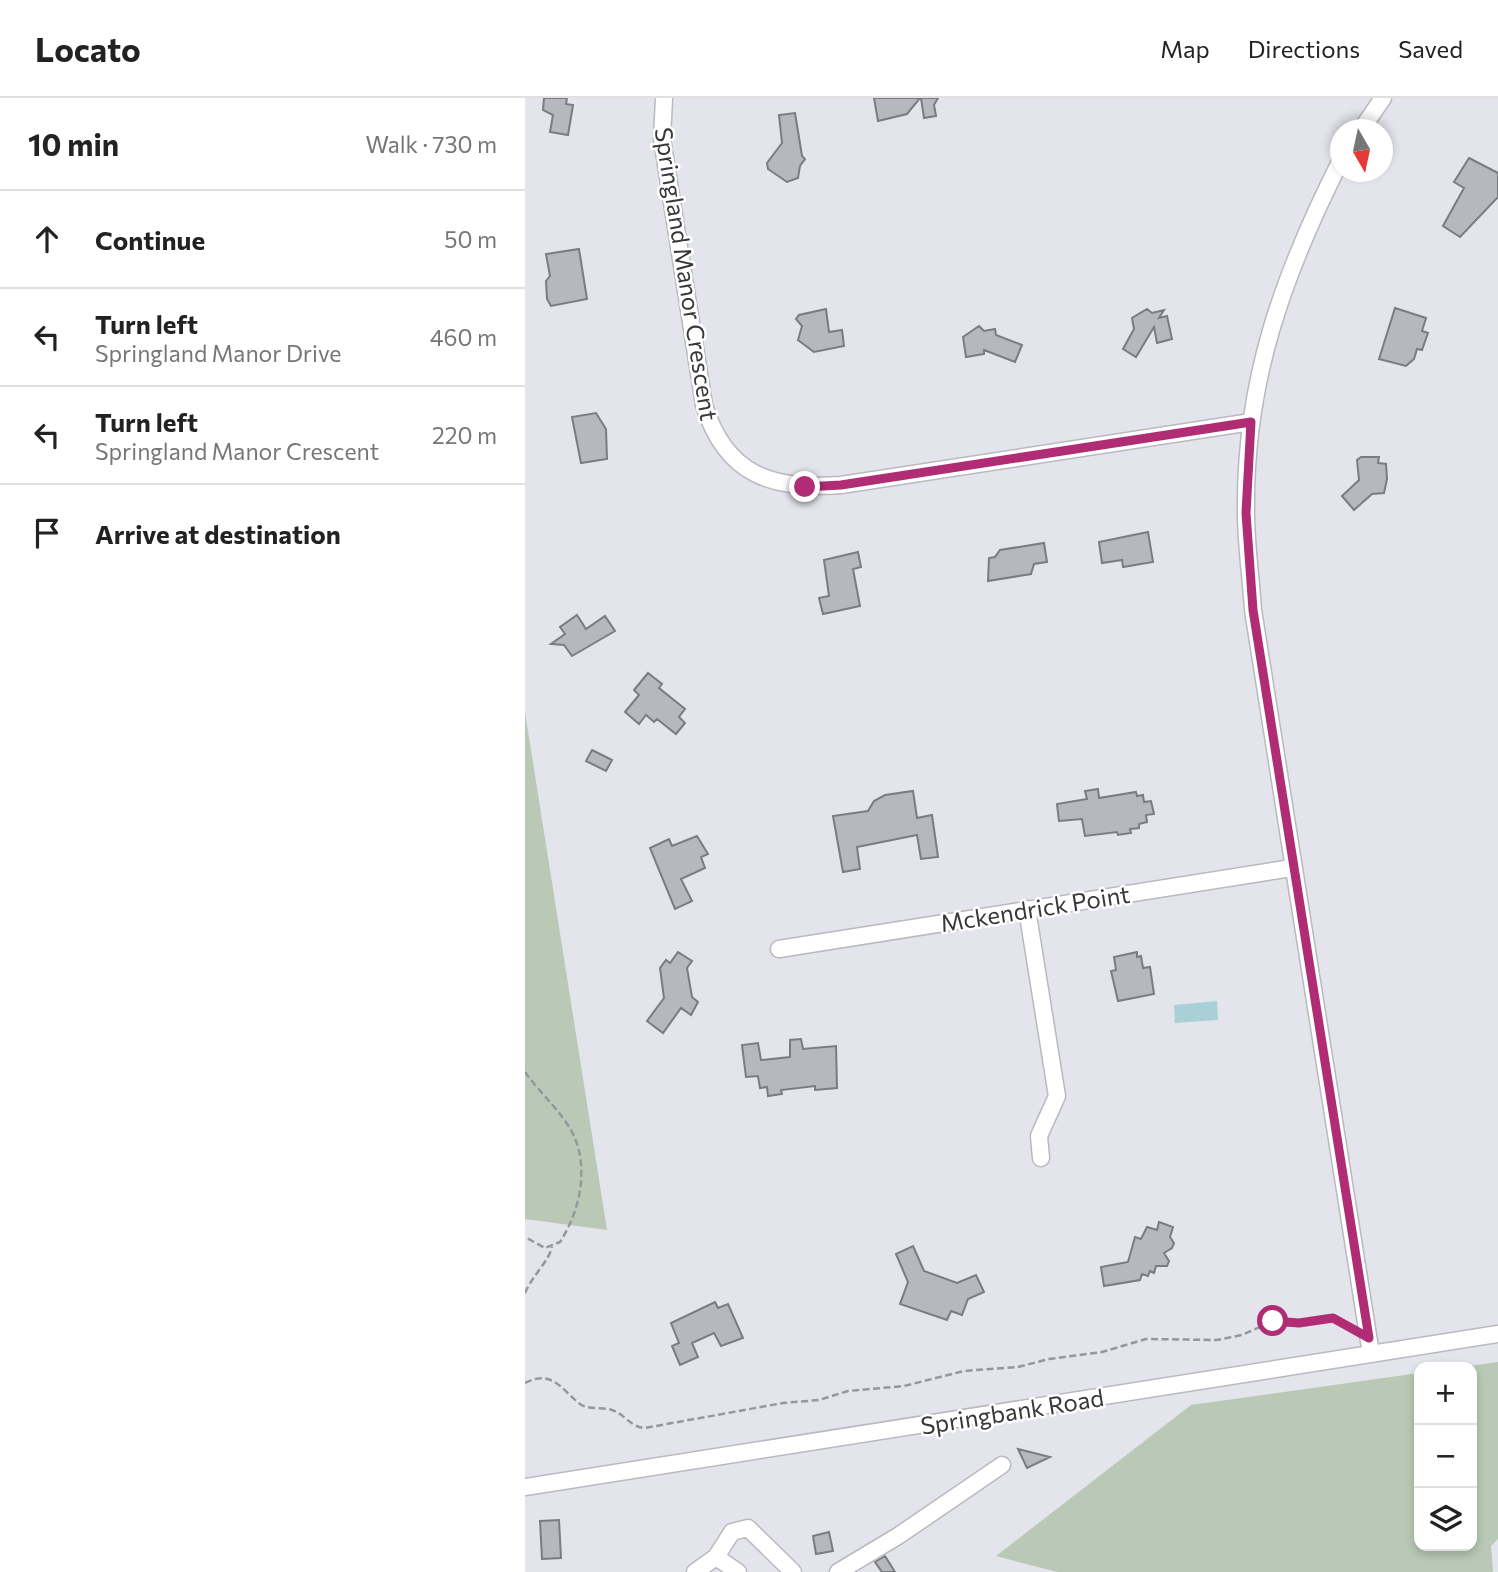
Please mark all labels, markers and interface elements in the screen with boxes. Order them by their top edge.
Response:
text: Locato [35,28,141,69]
text: Map [1160,34,1210,63]
text: Directions [1248,34,1360,63]
text: Saved [1398,34,1463,63]
north arrow [1330,119,1393,182]
text: 10 min [28,125,119,162]
street label: Springland Manor Crescent [649,125,725,423]
text: Walk · 730 m [365,130,497,158]
icon: ahead [28,220,66,258]
text: Continue [95,224,205,255]
text: 50 m [444,225,497,253]
text: Turn left [95,308,198,339]
icon: left [28,318,66,356]
text: 460 m [430,323,497,351]
text: Springland Manor Drive [95,339,341,367]
text: Turn left [95,406,198,437]
icon: left [28,416,66,454]
text: 220 m [432,421,497,449]
text: Springland Manor Crescent [95,437,379,465]
route end [789,471,820,502]
icon: arrive [28,514,66,552]
text: Arrive at destination [95,518,341,549]
street label: Mckendrick Point [938,879,1132,937]
route start [1257,1305,1288,1336]
map controls [1414,1362,1477,1551]
button: + [1414,1362,1477,1425]
street label: Springbank Road [918,1382,1106,1440]
button: − [1414,1425,1477,1488]
button: layers [1414,1488,1477,1551]

